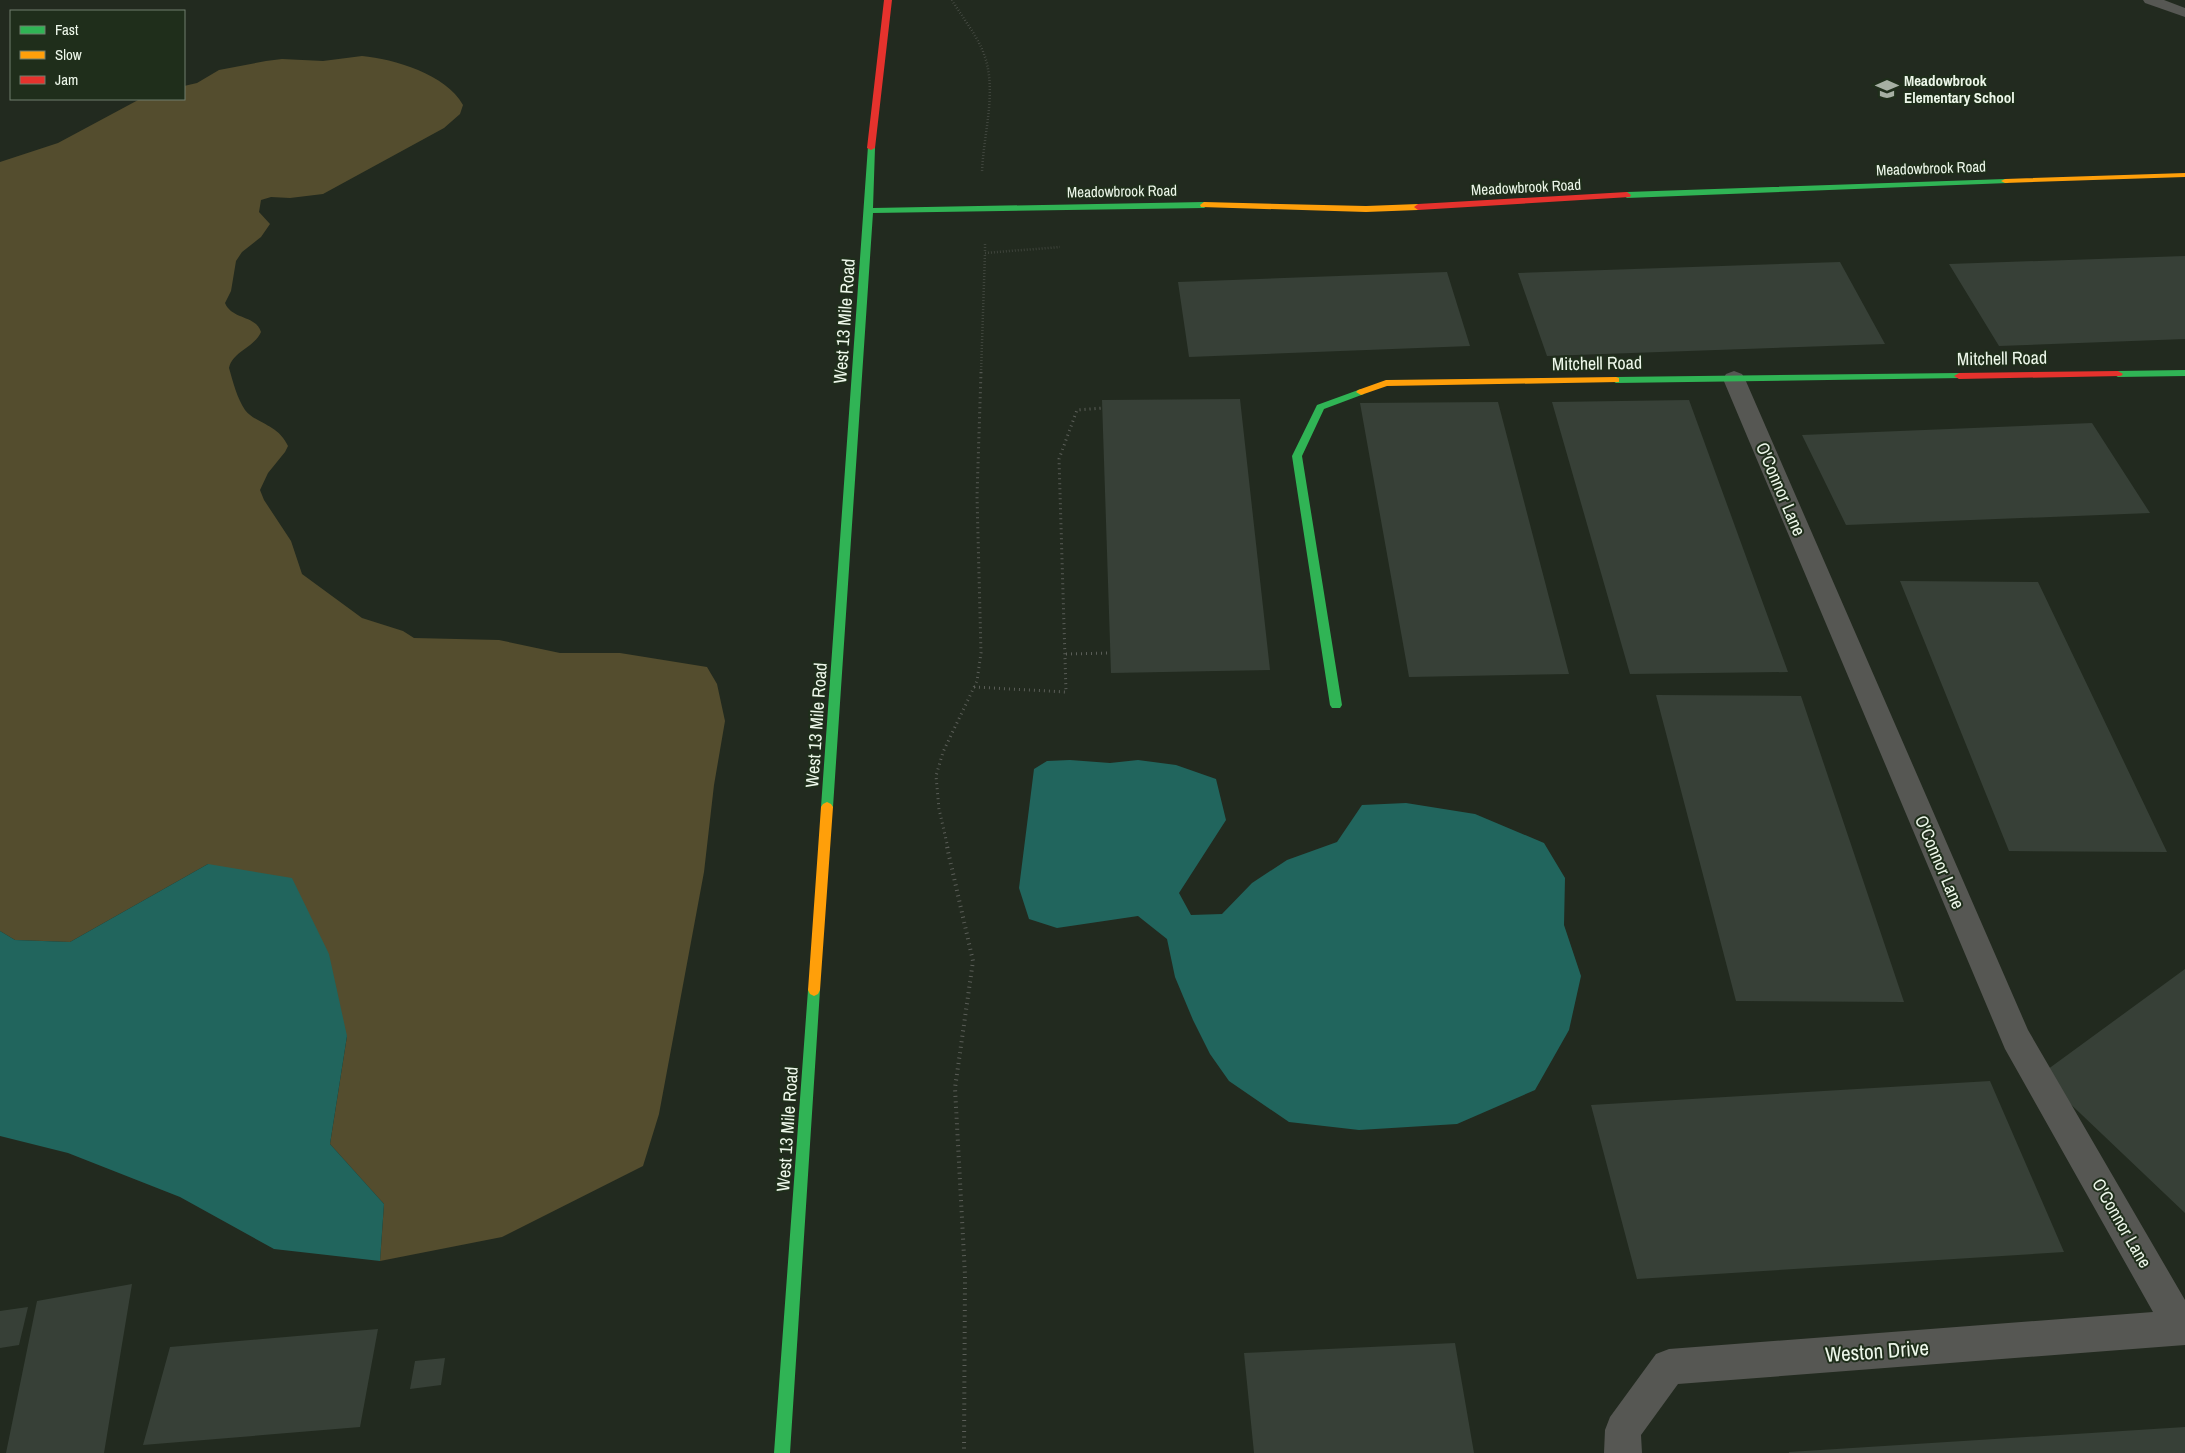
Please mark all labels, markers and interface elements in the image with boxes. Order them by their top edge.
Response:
legend [10,10,185,100]
text: Fast [55,19,79,40]
text: Slow [55,44,82,65]
text: Jam [55,69,78,90]
place label: Meadowbrook Elementary School [1904,70,2015,108]
school or university icon: Meadowbrook Elementary School [1874,76,1900,102]
street label: Meadowbrook Road [1876,156,1986,180]
street label: Meadowbrook Road [1470,174,1582,200]
street label: Meadowbrook Road [1067,180,1177,202]
street label: West 13 Mile Road [827,258,861,384]
street label: Mitchell Road [1957,345,2047,371]
street label: Mitchell Road [1552,350,1642,376]
street label: O'Connor Lane [1750,438,1812,540]
street label: West 13 Mile Road [799,662,833,788]
street label: O'Connor Lane [1909,811,1971,913]
street label: West 13 Mile Road [770,1066,804,1192]
street label: O'Connor Lane [2086,1174,2158,1272]
street label: Weston Drive [1824,1333,1930,1369]

